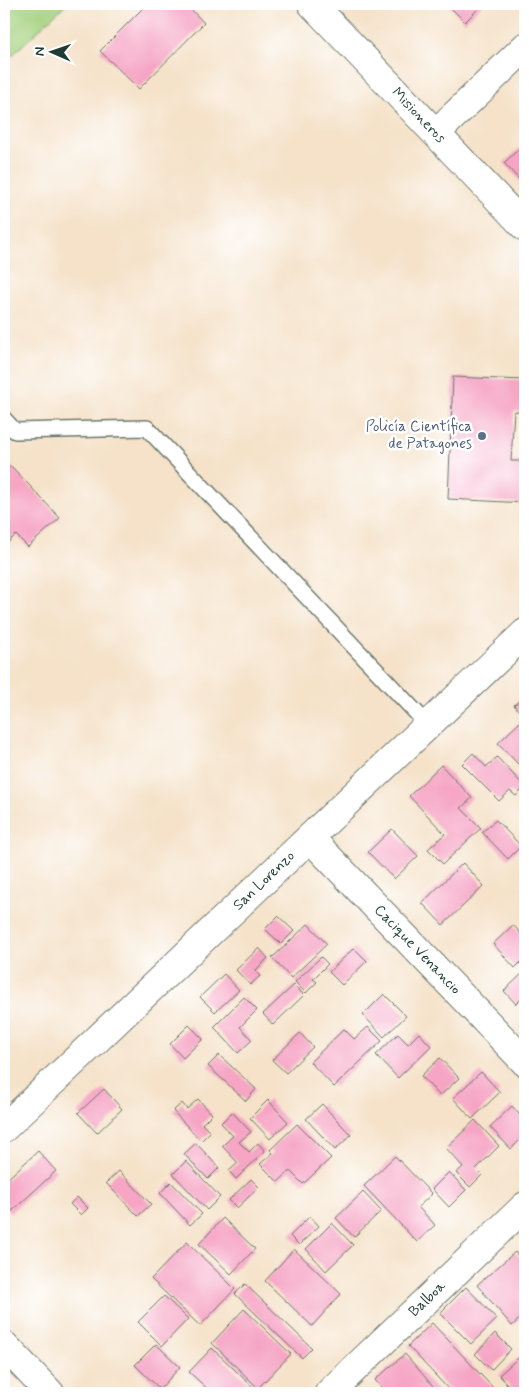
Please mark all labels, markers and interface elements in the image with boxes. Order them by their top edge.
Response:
north arrow [28,28,78,78]
text: N [31,47,49,57]
street label: Misioneros [387,83,450,148]
place label: Policía Científica de Patagones [366,417,472,454]
marker: Policía Científica de Patagones [476,430,488,442]
street label: San Lorenzo [229,846,300,915]
street label: Cacique Venancio [369,901,465,999]
street label: Balboa [405,1276,451,1322]

